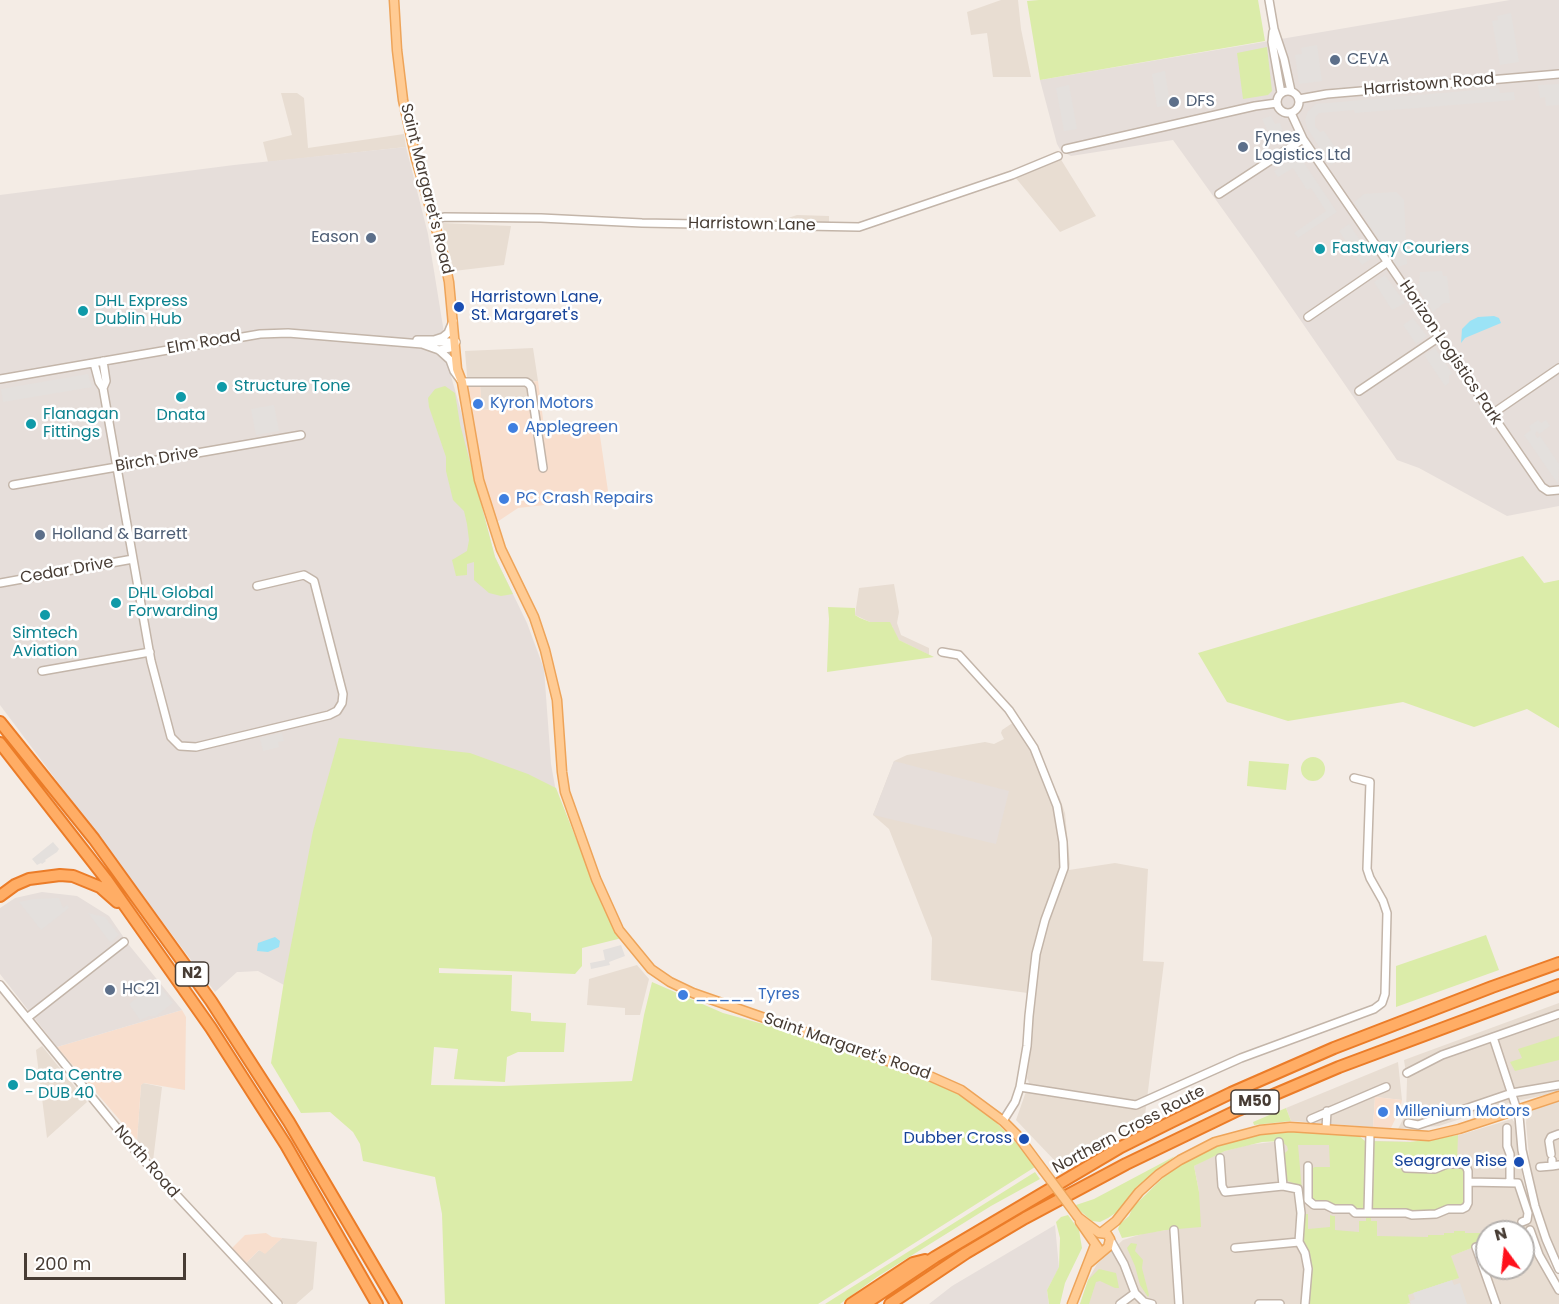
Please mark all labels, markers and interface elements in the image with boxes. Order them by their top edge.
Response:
place label: CEVA [1347,50,1389,70]
marker: CEVA [1328,53,1342,67]
street label: Harristown Road [1363,70,1495,100]
place label: DFS [1186,92,1215,112]
marker: DFS [1167,95,1181,109]
street label: Saint Margaret's Road [395,102,457,276]
place label: Fynes Logistics Ltd [1255,128,1351,166]
marker: Fynes Logistics Ltd [1236,140,1250,154]
street label: Harristown Lane [688,214,816,236]
place label: Eason [311,228,359,248]
marker: Eason [364,231,378,245]
place label: Fastway Couriers [1332,239,1469,259]
marker: Fastway Couriers [1313,242,1327,256]
street label: Horizon Logistics Park [1395,277,1505,429]
place label: Harristown Lane, St. Margaret's [471,288,602,326]
place label: DHL Express Dublin Hub [95,292,188,330]
marker: Harristown Lane, St. Margaret's [452,300,466,314]
marker: DHL Express Dublin Hub [76,304,90,318]
street label: Elm Road [166,327,242,359]
place label: Structure Tone [234,377,350,397]
marker: Structure Tone [215,380,229,394]
marker: Dnata [174,390,188,404]
place label: Kyron Motors [490,394,594,414]
marker: Kyron Motors [471,397,485,411]
place label: Flanagan Fittings [43,405,119,443]
place label: Dnata [156,406,206,426]
marker: Flanagan Fittings [24,417,38,431]
place label: Applegreen [525,418,618,438]
marker: Applegreen [506,421,520,435]
street label: Birch Drive [114,443,200,477]
place label: PC Crash Repairs [516,489,653,509]
marker: PC Crash Repairs [497,492,511,506]
place label: Holland & Barrett [52,525,188,545]
marker: Holland & Barrett [33,528,47,542]
street label: Cedar Drive [19,553,115,589]
place label: DHL Global Forwarding [128,584,218,622]
marker: DHL Global Forwarding [109,596,123,610]
marker: Simtech Aviation [38,608,52,622]
place label: Simtech Aviation [12,624,78,662]
road number: N2 [176,962,208,986]
place label: HC21 [122,980,160,1000]
marker: HC21 [103,983,117,997]
place label: _____ Tyres [695,985,800,1005]
marker: _____ Tyres [676,988,690,1002]
street label: Saint Margaret's Road [761,1009,933,1085]
place label: Data Centre - DUB 40 [25,1066,122,1104]
marker: Data Centre - DUB 40 [6,1078,20,1092]
street label: Northern Cross Route [1050,1082,1208,1178]
road number: M50 [1231,1090,1279,1114]
place label: Millenium Motors [1395,1102,1530,1122]
marker: Millenium Motors [1376,1105,1390,1119]
street label: North Road [109,1122,183,1202]
place label: Dubber Cross [903,1129,1012,1149]
marker: Dubber Cross [1017,1132,1031,1146]
place label: Seagrave Rise [1394,1152,1507,1172]
marker: Seagrave Rise [1512,1155,1526,1169]
north arrow [1475,1220,1535,1280]
text: N [1492,1221,1510,1247]
scale bar [27,1241,189,1279]
text: 200 m [35,1251,91,1276]

